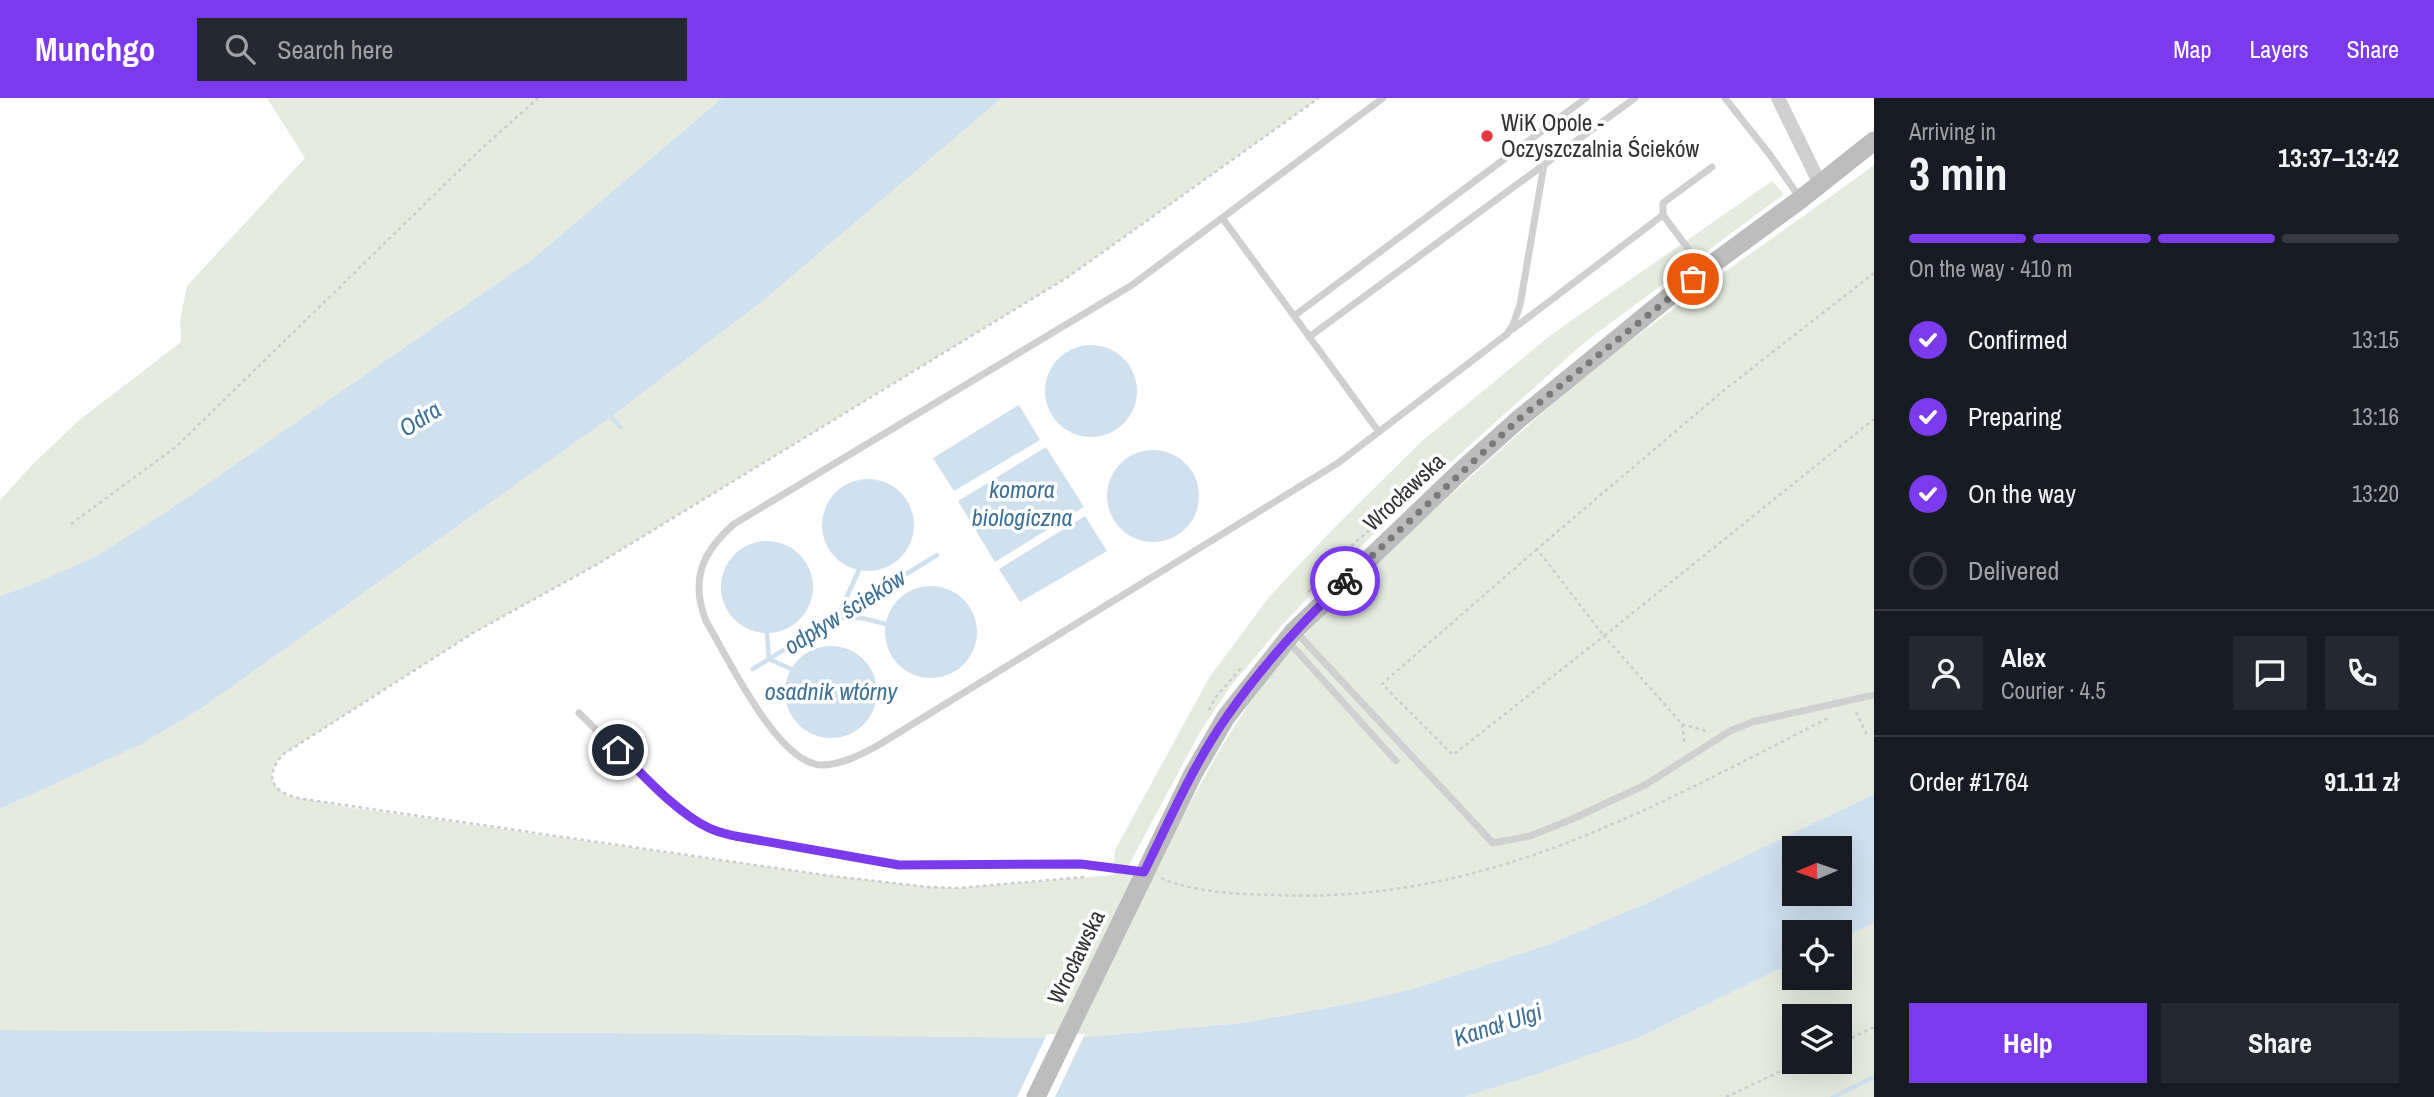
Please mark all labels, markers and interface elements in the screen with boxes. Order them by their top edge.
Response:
search box [197,18,687,81]
text: Munchgo [35,27,155,71]
icon: search [221,30,259,68]
text: Search here [277,32,393,67]
text: Map [2173,33,2211,65]
text: Layers [2249,33,2308,65]
text: Share [2346,33,2399,65]
place label: WiK Opole - Oczyszczalnia Ścieków [1501,107,1699,164]
text: Arriving in [1909,116,1996,147]
marker: WiK Opole - Oczyszczalnia Ścieków [1479,128,1495,144]
text: 13:37–13:42 [2278,140,2399,175]
text: 3 min [1909,142,2008,204]
pin [1663,249,1723,309]
text: On the way · 410 m [1909,253,2073,284]
icon: bag [1674,260,1712,298]
icon: check [1909,321,1947,359]
text: Confirmed [1968,322,2068,357]
text: 13:15 [2352,324,2399,355]
water label: Odra [392,393,447,443]
icon: check [1909,398,1947,436]
text: Preparing [1968,399,2062,434]
text: 13:16 [2352,401,2399,432]
street label: Wrocławska [1356,445,1452,538]
water label: komora biologiczna [972,473,1072,533]
icon: check [1909,475,1947,513]
text: On the way [1968,476,2076,511]
text: 13:20 [2352,478,2399,509]
courier [1310,546,1380,616]
text: Delivered [1968,553,2059,588]
water label: odpływ ścieków [778,560,913,661]
icon: bike [1326,562,1364,600]
button: person [1909,636,1983,710]
button: chat [2233,636,2307,710]
button: phone [2325,636,2399,710]
text: Alex [2001,640,2046,675]
water label: osadnik wtórny [765,675,898,707]
text: Courier · 4.5 [2001,675,2106,706]
pin [588,720,648,780]
icon: home [599,731,637,769]
text: Order #1764 [1909,764,2029,799]
text: 91.11 zł [2324,764,2399,799]
north arrow [1782,836,1852,906]
map controls [1782,836,1852,1074]
street label: Wrocławska [1039,904,1112,1009]
button: locate [1782,920,1852,990]
water label: Kanał Ulgi [1450,995,1546,1053]
button: Help [1909,1003,2147,1083]
button: Share [2161,1003,2399,1083]
button: layers [1782,1004,1852,1074]

